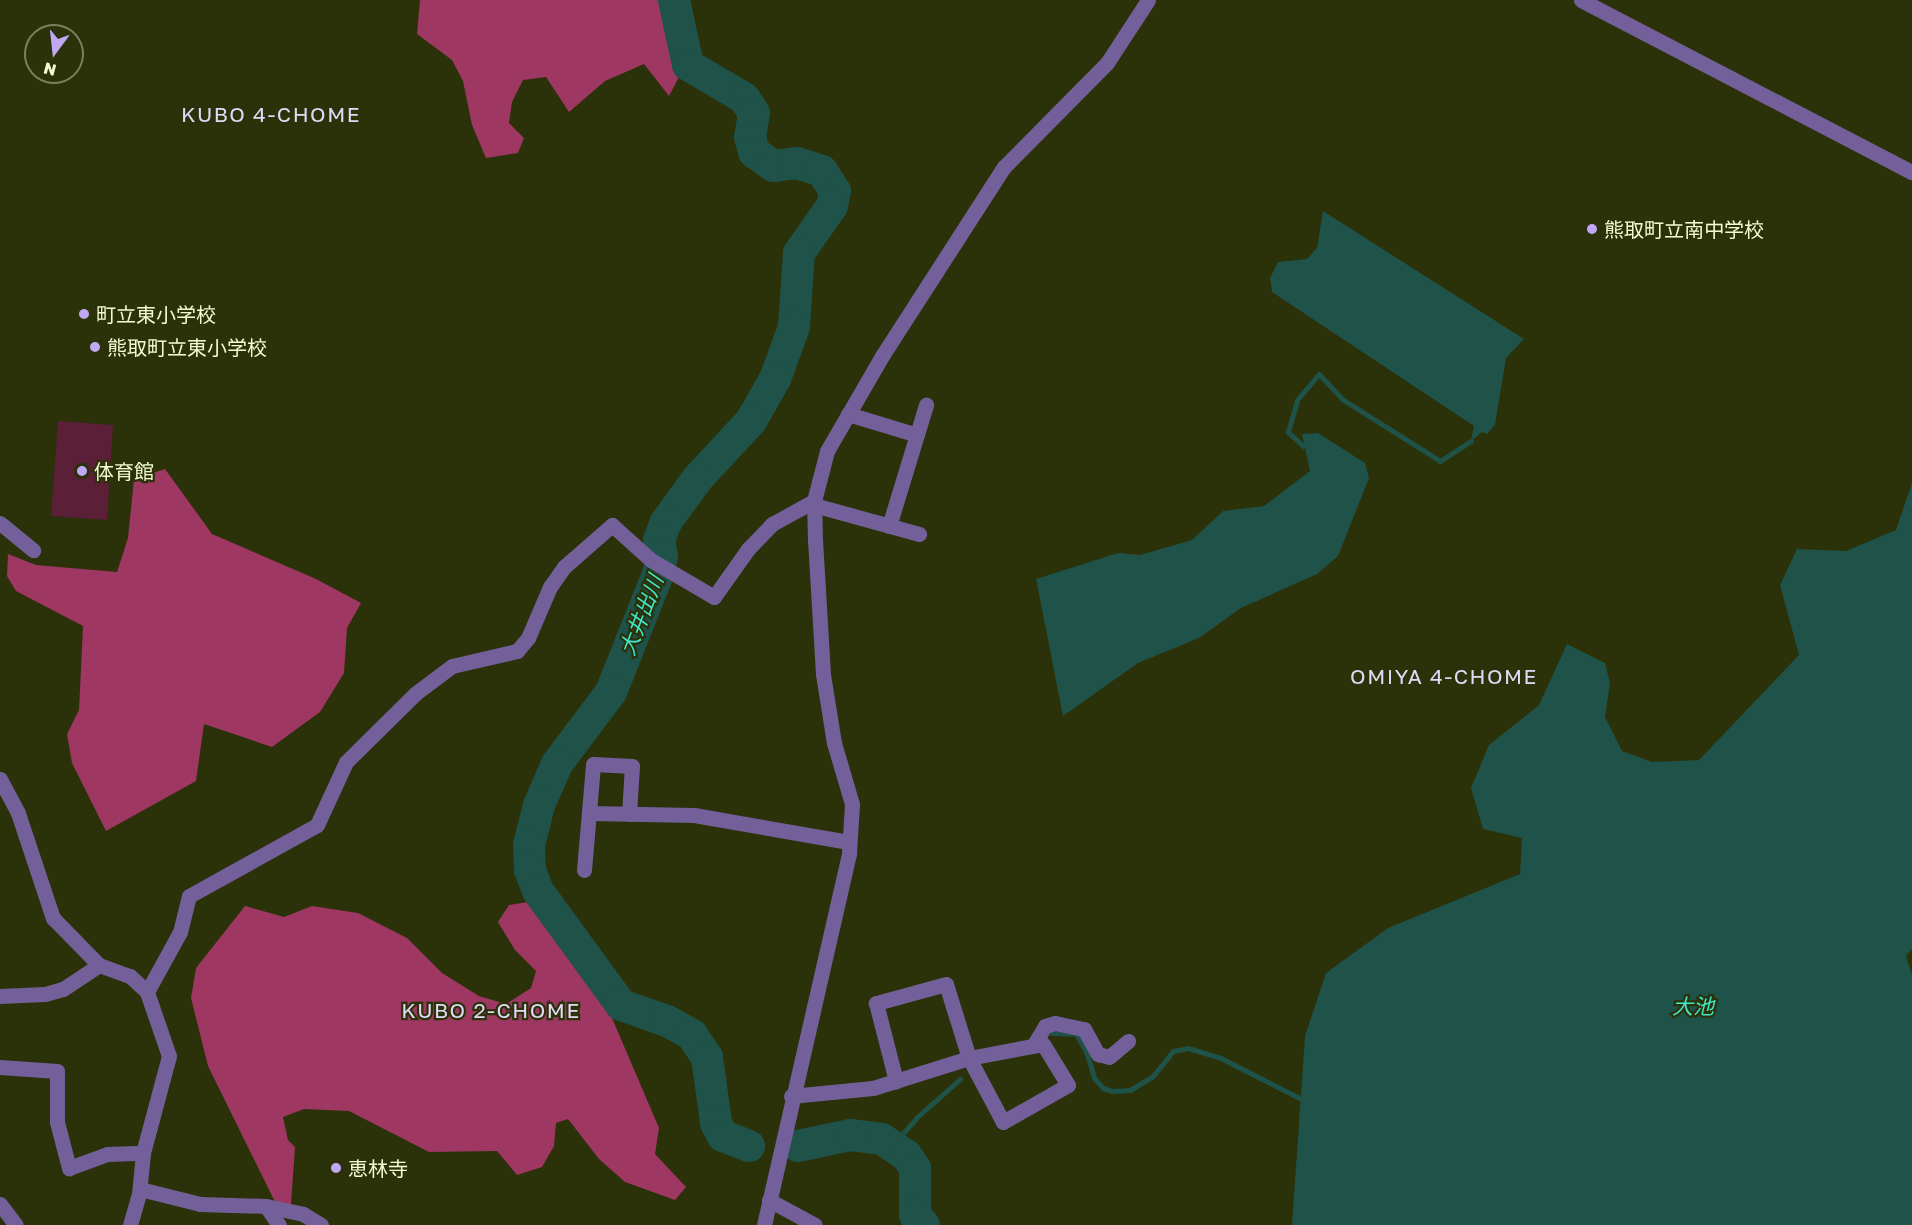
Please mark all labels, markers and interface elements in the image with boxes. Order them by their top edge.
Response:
north arrow [24,24,84,84]
text: N [41,58,58,81]
district label: KUBO 4-CHOME [181,101,361,127]
place label: 熊取町立南中学校 [1604,217,1764,241]
marker: 熊取町立南中学校 [1585,222,1599,236]
place label: 町立東小学校 [96,302,216,326]
marker: 町立東小学校 [77,307,91,321]
place label: 熊取町立東小学校 [107,335,267,359]
marker: 熊取町立東小学校 [88,340,102,354]
place label: 体育館 [94,459,154,483]
marker: 体育館 [75,464,89,478]
water label: 大井出川 [614,571,668,659]
district label: OMIYA 4-CHOME [1350,663,1538,689]
water label: 大池 [1672,993,1714,1019]
district label: KUBO 2-CHOME [401,997,581,1023]
place label: 恵林寺 [348,1156,408,1180]
marker: 恵林寺 [329,1161,343,1175]

